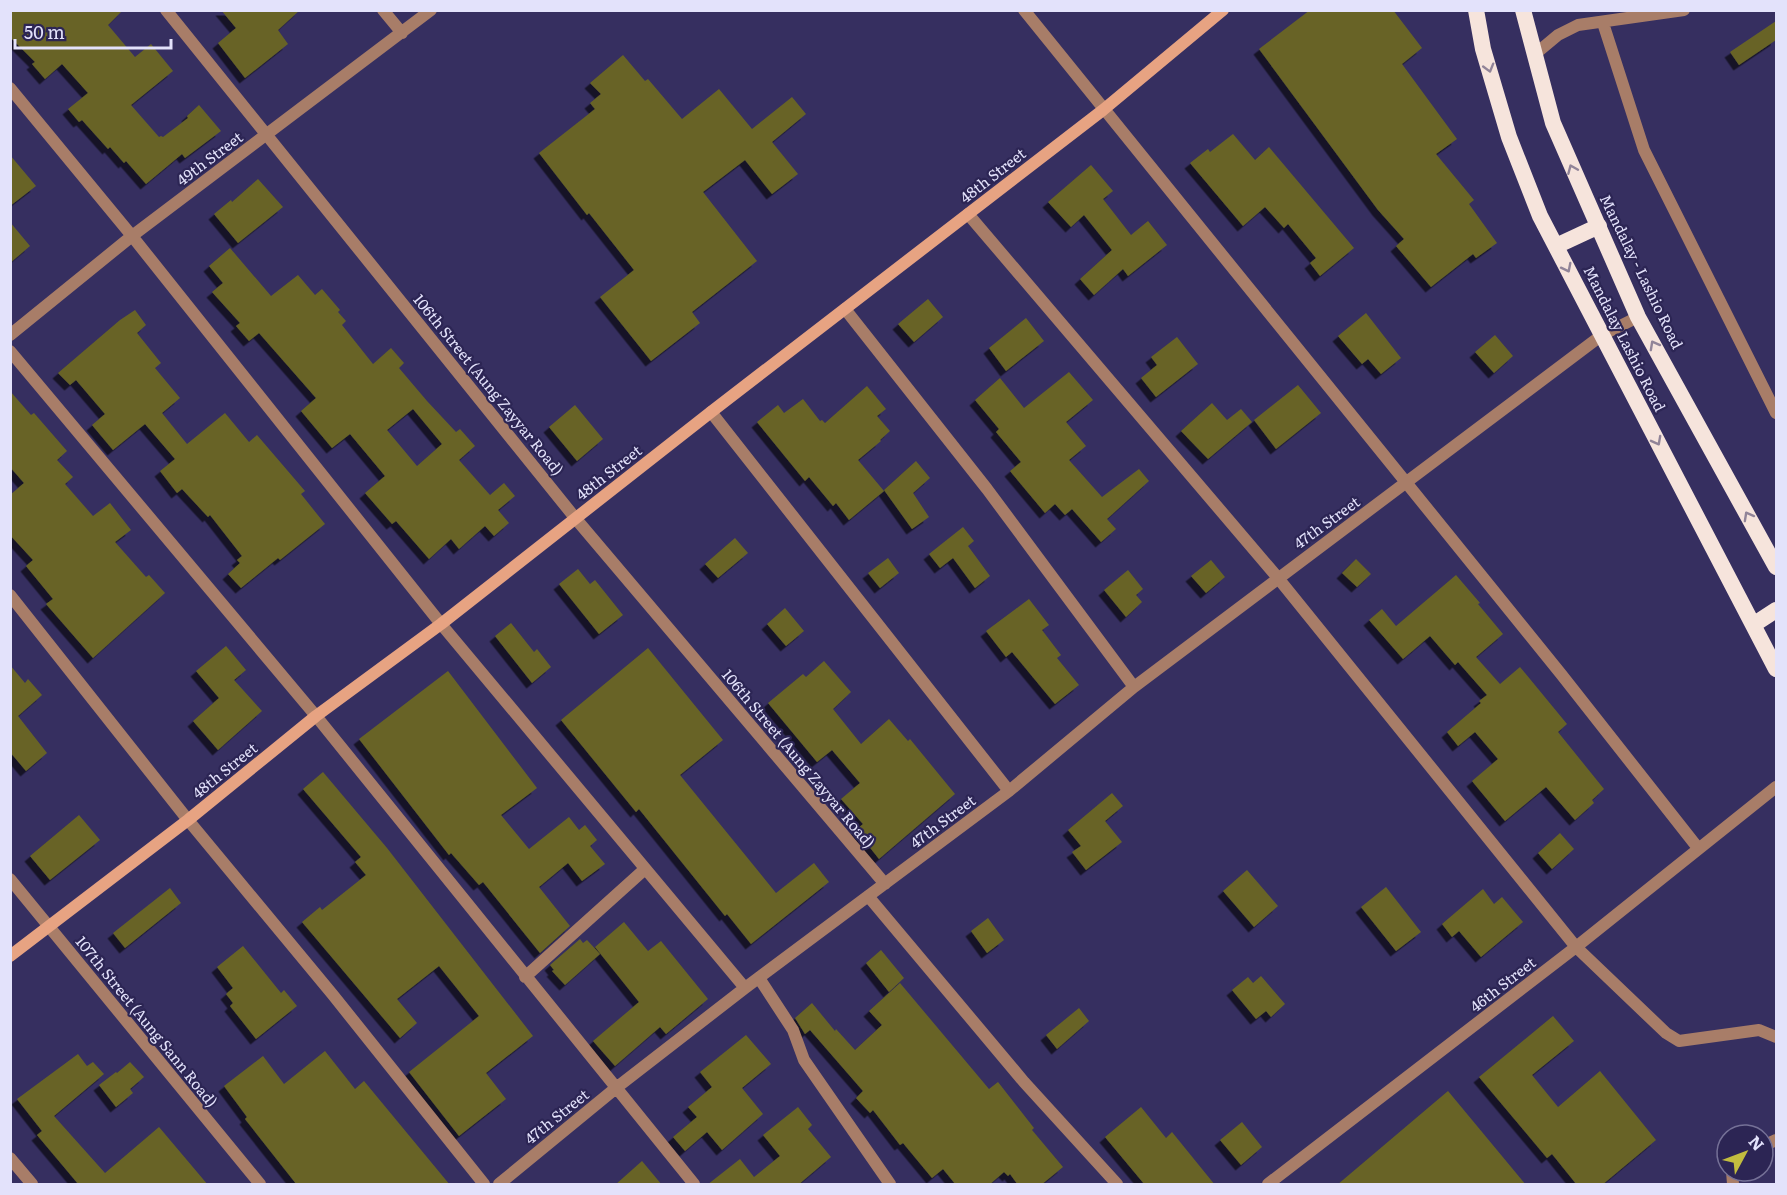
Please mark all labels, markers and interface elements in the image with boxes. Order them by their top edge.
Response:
scale bar [15,12,171,50]
text: 50 m [24,18,65,45]
one-way arrow [1481,62,1494,72]
street label: 49th Street [171,125,247,190]
street label: 48th Street [954,142,1030,208]
one-way arrow [1567,164,1579,175]
street label: Mandalay - Lashio Road [1595,190,1690,353]
street label: Mandalay Lashio Road [1579,261,1672,415]
one-way arrow [1560,262,1571,272]
street label: 106th Street (Aung Zayyar Road) [409,288,570,480]
one-way arrow [1650,341,1661,352]
one-way arrow [1650,435,1661,445]
street label: 48th Street [570,439,646,505]
street label: 47th Street [1288,490,1364,554]
one-way arrow [1744,512,1755,522]
street label: 106th Street (Aung Zayyar Road) [717,663,881,853]
street label: 48th Street [186,736,262,803]
street label: 47th Street [904,788,980,853]
street label: 107th Street (Aung Sann Road) [71,931,224,1112]
street label: 46th Street [1464,951,1540,1017]
street label: 47th Street [519,1083,593,1149]
north arrow [1715,1123,1775,1183]
text: N [1744,1130,1771,1155]

